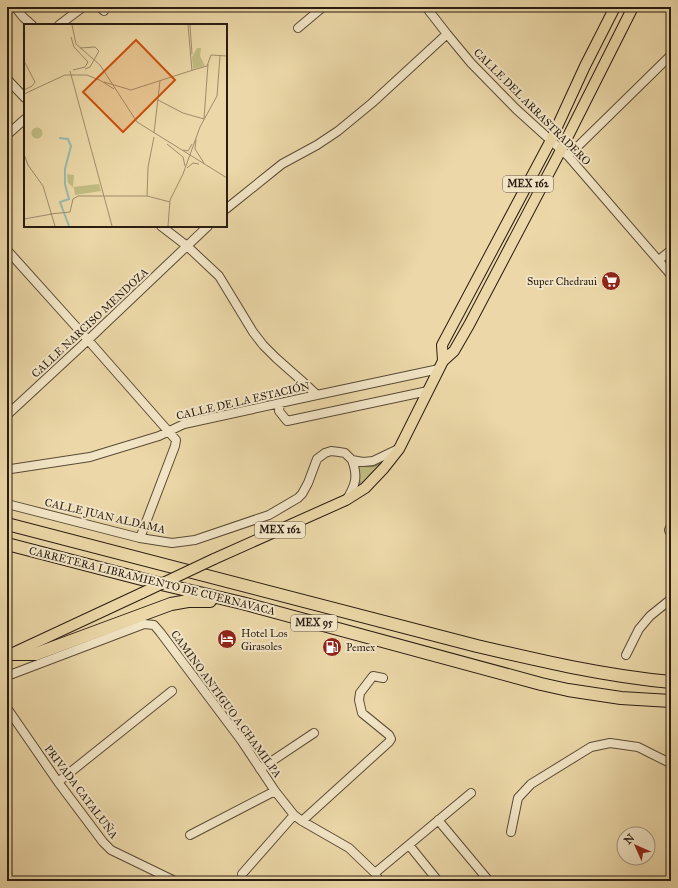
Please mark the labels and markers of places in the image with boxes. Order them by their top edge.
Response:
supermarket icon: Super Chedraui [600,270,622,292]
place label: Super Chedraui [527,275,597,288]
place label: Hotel Los Girasoles [241,627,288,653]
hotel icon: Hotel Los Girasoles [216,628,238,650]
fuel station icon: Pemex [321,636,343,658]
place label: Pemex [346,641,375,654]

